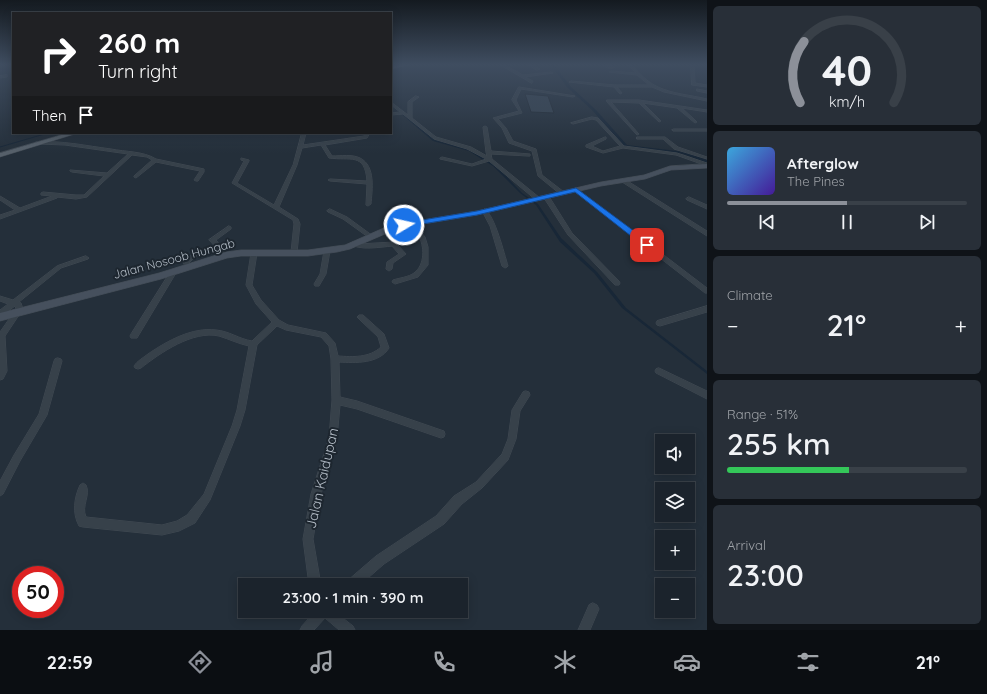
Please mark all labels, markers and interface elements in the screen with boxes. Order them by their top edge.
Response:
text: 260 m [98,25,180,60]
icon: right [32,28,84,80]
text: 40 [822,44,872,96]
text: Turn right [98,60,178,83]
text: km/h [829,93,865,111]
icon: arrive [75,104,97,126]
text: Then [32,106,67,125]
text: Afterglow [787,154,859,173]
text: The Pines [787,173,845,189]
position arrow [383,204,425,246]
icon: previous [756,211,778,233]
icon: pause [836,211,858,233]
icon: next [916,211,938,233]
pin [630,228,664,262]
icon: arrive [636,234,658,256]
street label: Jalan Nosoob Hungab [111,235,236,282]
text: Climate [727,287,773,303]
text: 21° [827,306,866,344]
text: − [727,312,738,340]
text: + [955,312,967,340]
text: Range · 51% [727,406,798,422]
text: 255 km [727,425,831,463]
street label: Jalan Kaidupan [302,426,342,530]
map controls [655,434,695,618]
button: sound [655,434,695,474]
button: layers [655,482,695,522]
button: + [655,530,695,570]
text: Arrival [727,537,766,553]
text: 23:00 [727,556,804,594]
speed limit sign: 50 [12,566,64,618]
button: − [655,578,695,618]
text: 23:00 · 1 min · 390 m [283,588,423,607]
icon: directions [186,648,214,676]
icon: music [308,648,336,676]
icon: phone [430,648,458,676]
icon: climate [551,648,579,676]
icon: car [673,648,701,676]
icon: filters [794,648,822,676]
text: 22:59 [47,651,93,674]
text: 21° [916,651,940,674]

